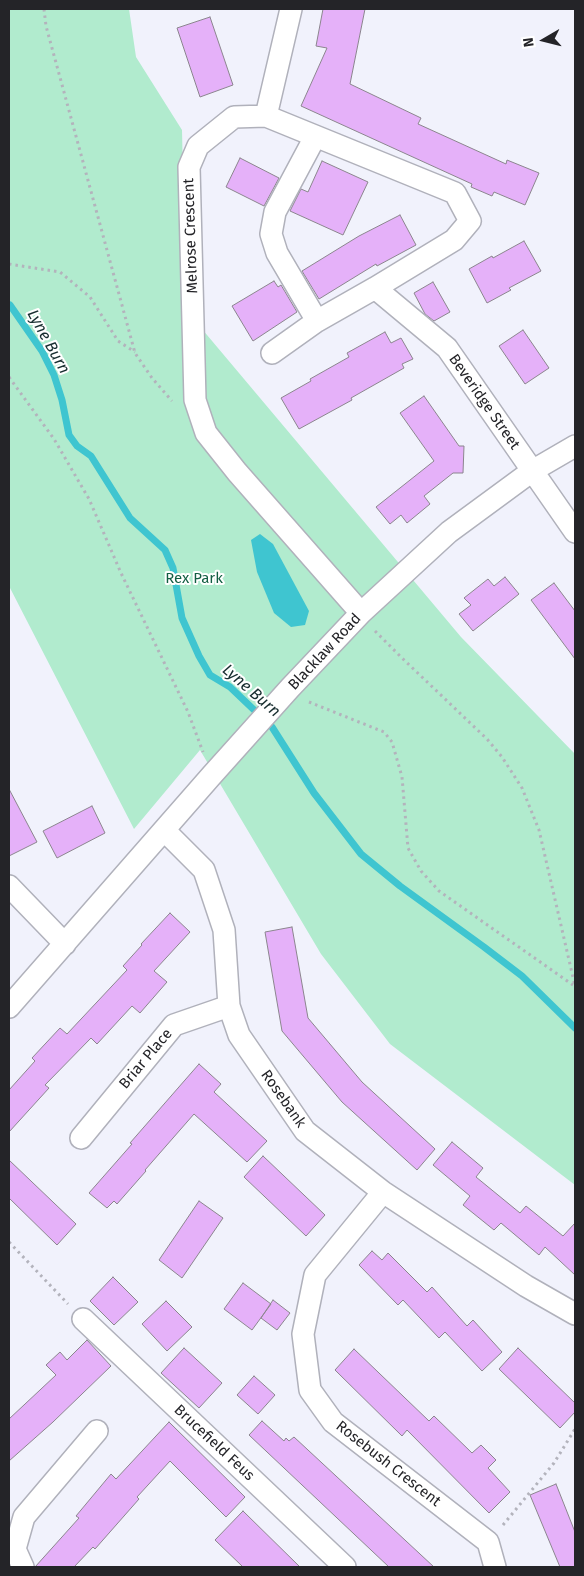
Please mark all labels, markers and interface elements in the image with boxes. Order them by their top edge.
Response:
north arrow [519,15,569,65]
text: N [520,36,538,48]
street label: Melrose Crescent [180,178,202,294]
water label: Lyne Burn [23,307,73,377]
street label: Beveridge Street [444,351,524,453]
park label: Rex Park [165,570,223,588]
street label: Blacklaw Road [285,610,365,694]
water label: Lyne Burn [218,661,284,721]
street label: Briar Place [116,1025,176,1093]
street label: Rosebank [257,1067,309,1131]
street label: Brucefield Feus [170,1401,258,1485]
street label: Rosebush Crescent [332,1417,444,1511]

